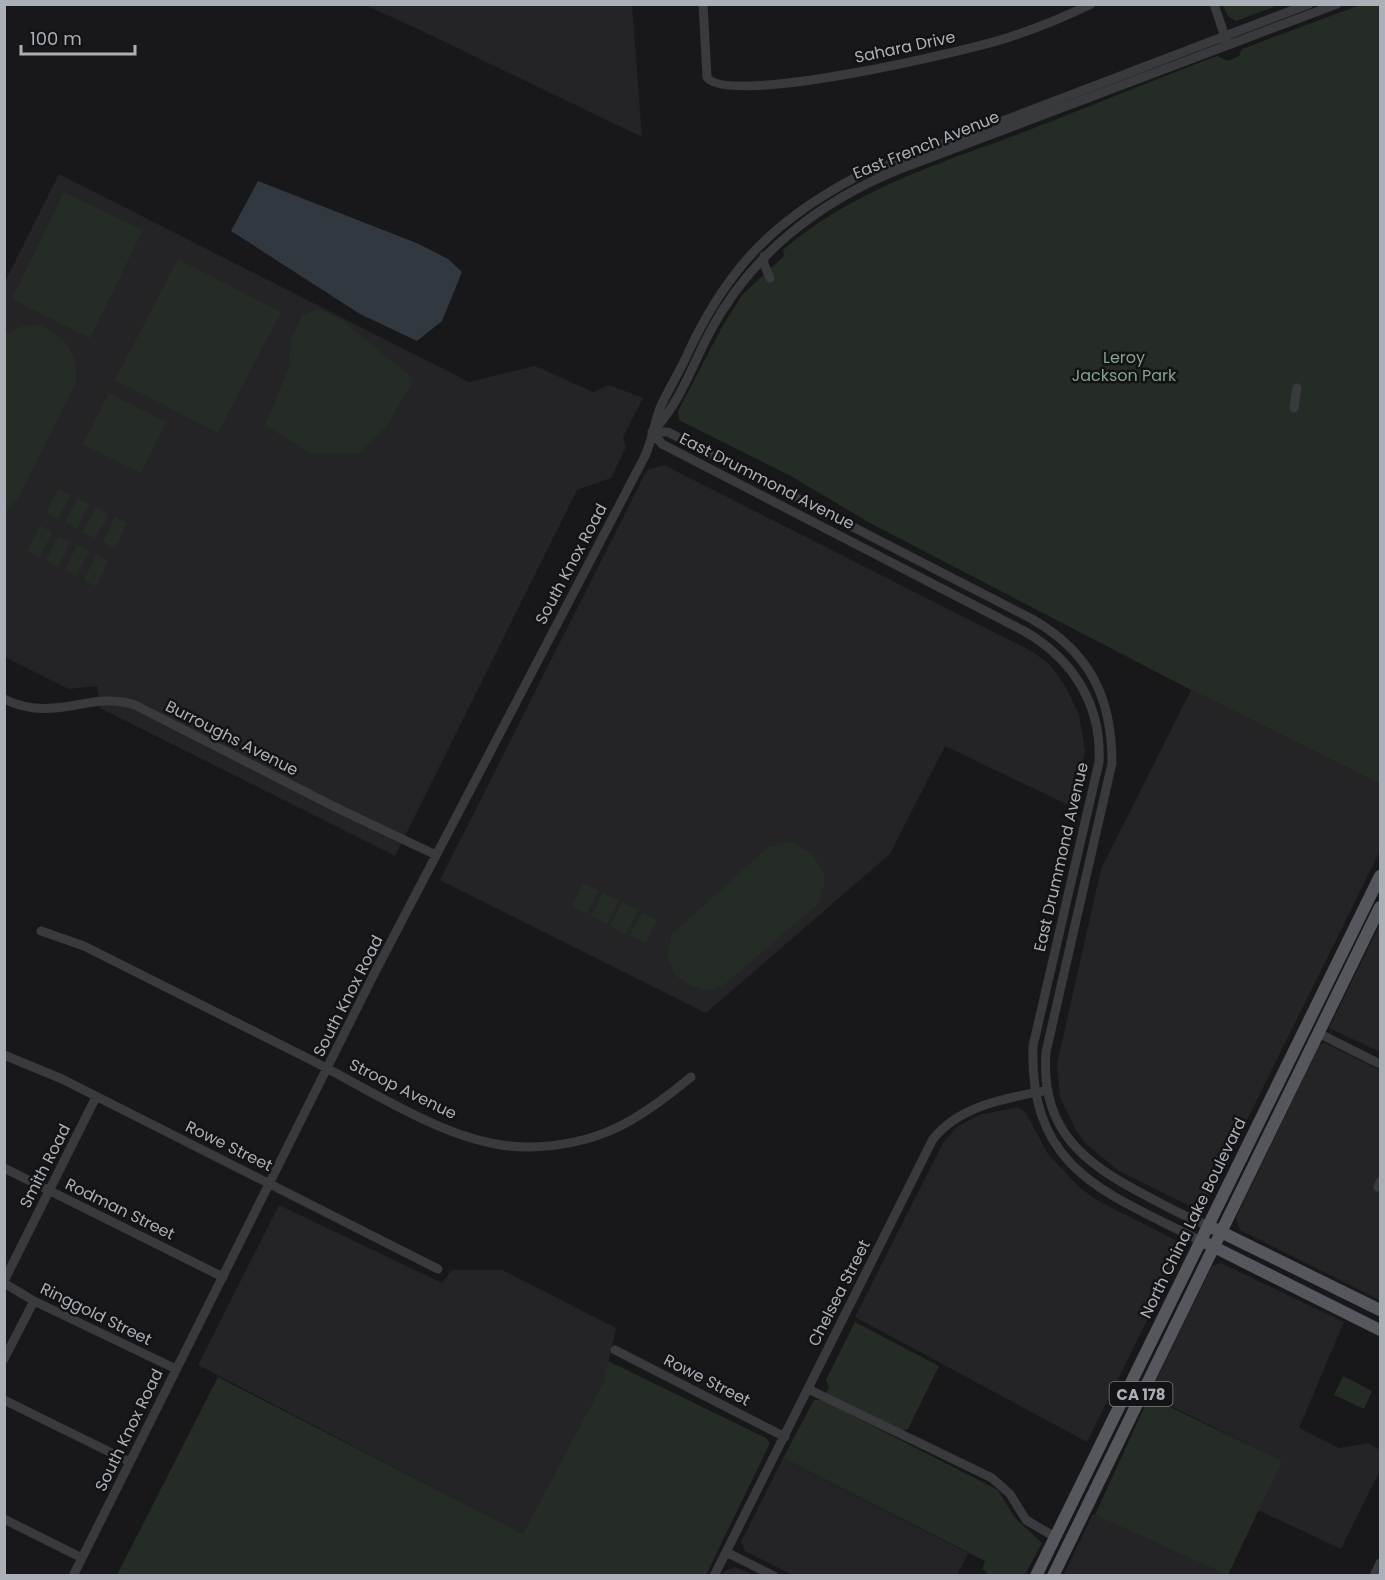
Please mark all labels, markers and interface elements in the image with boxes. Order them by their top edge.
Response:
scale bar [21,18,135,56]
street label: Sahara Drive [853,25,958,69]
text: 100 m [30,26,82,51]
street label: East French Avenue [849,105,1003,185]
park label: Leroy Jackson Park [1072,346,1177,387]
street label: East Drummond Avenue [676,427,859,535]
street label: South Knox Road [529,500,613,628]
street label: Burroughs Avenue [162,695,302,781]
street label: East Drummond Avenue [1028,760,1094,954]
street label: South Knox Road [307,931,389,1061]
street label: Stroop Avenue [345,1053,461,1125]
street label: North China Lake Boulevard [1134,1114,1252,1322]
street label: Rowe Street [182,1115,276,1177]
street label: Smith Road [14,1120,76,1212]
street label: Rodman Street [61,1172,179,1246]
street label: Chelsea Street [802,1236,876,1350]
street label: Ringgold Street [36,1277,156,1351]
street label: Rowe Street [660,1348,754,1412]
street label: South Knox Road [89,1365,169,1495]
road number: CA 178 [1110,1382,1172,1406]

